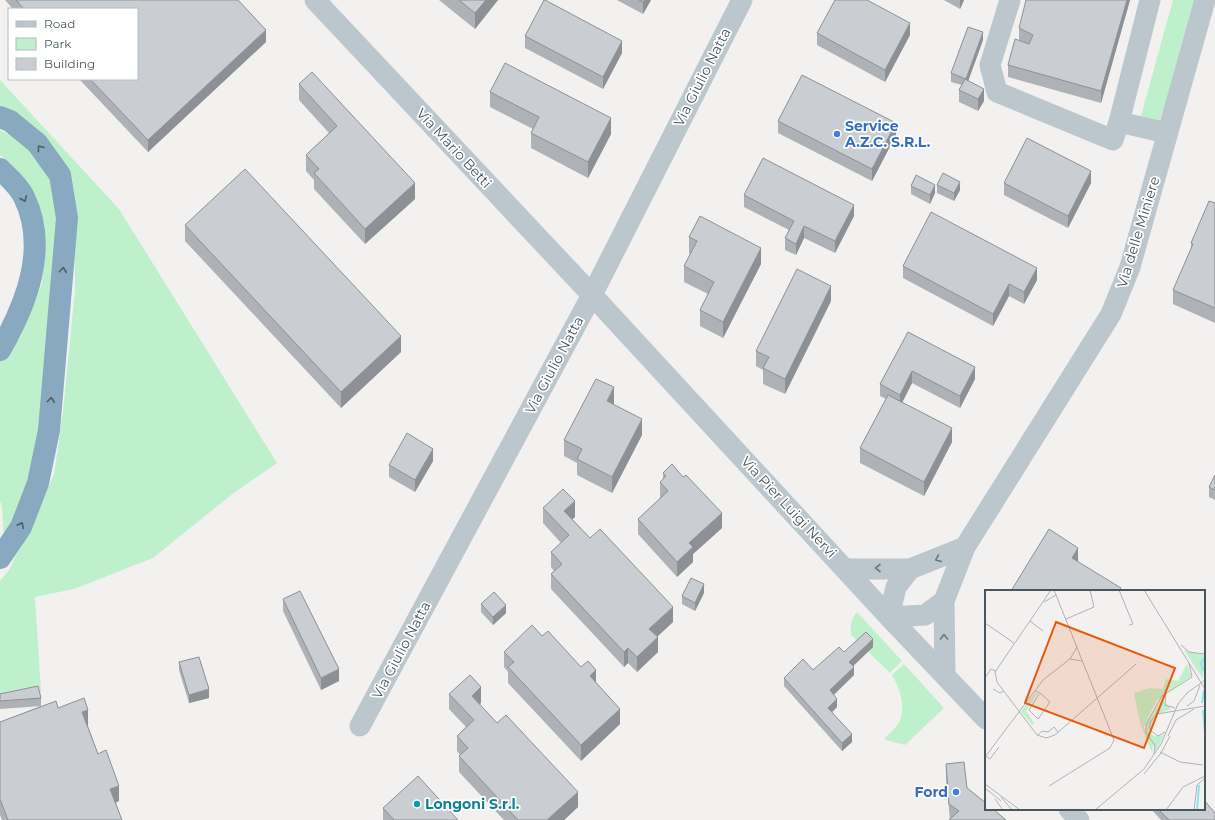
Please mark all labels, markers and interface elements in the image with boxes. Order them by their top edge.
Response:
legend [8,8,138,80]
text: Road [44,16,75,31]
street label: Via Giulio Natta [669,25,735,129]
text: Park [44,36,72,51]
text: Building [44,56,95,71]
street label: Via Mario Betti [412,104,496,192]
place label: Service A.Z.C. S.R.L. [844,117,931,151]
marker: Service A.Z.C. S.R.L. [832,129,842,139]
one-way arrow [38,145,45,152]
street label: Via delle Miniere [1113,174,1163,290]
one-way arrow [19,195,27,203]
one-way arrow [58,267,67,273]
street label: Via Giulio Natta [521,313,587,417]
one-way arrow [47,397,56,403]
street label: Via Pier Luigi Nervi [737,453,841,561]
one-way arrow [16,522,24,530]
one-way arrow [935,554,942,562]
one-way arrow [875,564,881,572]
inset map [985,590,1205,810]
street label: Via Giulio Natta [368,598,434,702]
one-way arrow [940,634,948,640]
place label: Ford [914,783,948,801]
marker: Ford [951,787,961,797]
place label: Longoni S.r.l. [425,795,520,813]
marker: Longoni S.r.l. [412,799,422,809]

